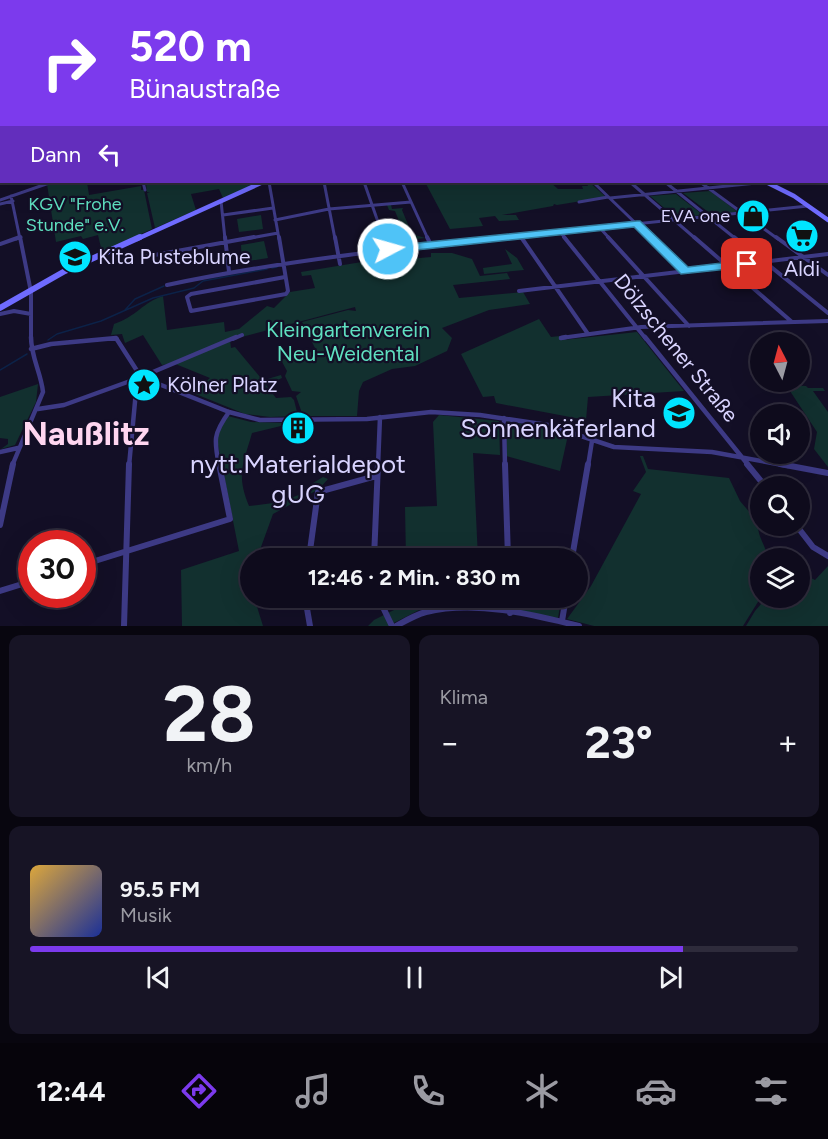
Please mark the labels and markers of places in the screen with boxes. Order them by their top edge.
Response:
shop icon: EVA one [735,198,771,234]
place label: EVA one [661,205,730,227]
supermarket icon: Aldi [784,218,820,254]
pin [721,238,772,289]
school or university icon: Kita Pusteblume [57,239,93,275]
place label: Kita Pusteblume [98,244,250,269]
place label: Aldi [784,256,820,281]
place icon: Kölner Platz [126,367,162,403]
place label: Kölner Platz [167,372,278,397]
place label: Kita Sonnenkäferland [460,382,656,444]
school or university icon: Kita Sonnenkäferland [661,395,697,431]
building icon: nytt.Materialdepot gUG [280,410,316,446]
place label: nytt.Materialdepot gUG [190,448,406,510]

